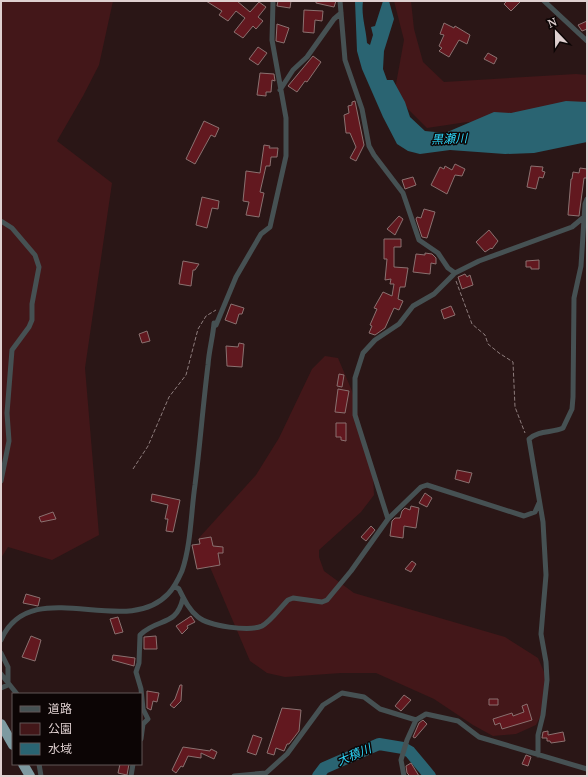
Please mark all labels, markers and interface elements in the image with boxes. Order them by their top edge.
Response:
north arrow [536,12,576,52]
text: N [545,14,559,31]
water label: 黒瀬川 [431,129,469,148]
legend [12,693,142,765]
text: 道路 [48,700,72,717]
text: 公園 [48,720,72,737]
water label: 大積川 [334,739,376,769]
text: 水域 [48,740,72,757]

